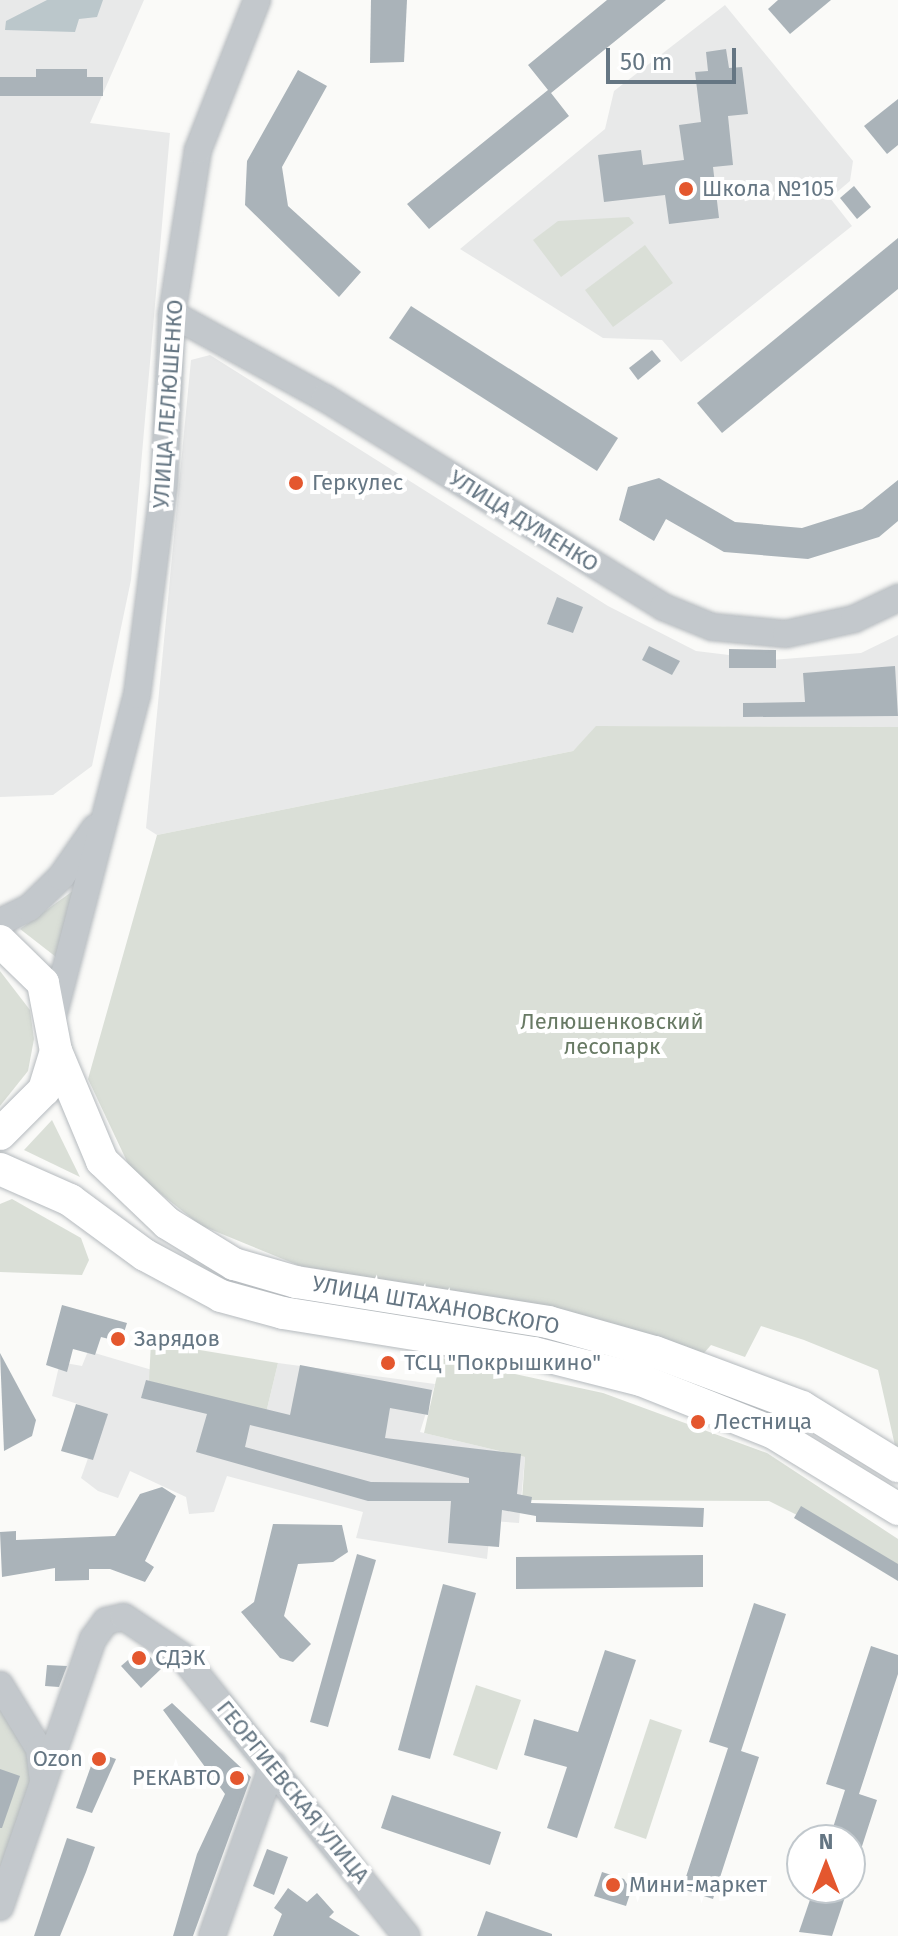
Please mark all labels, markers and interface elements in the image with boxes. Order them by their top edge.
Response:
scale bar [610,32,740,82]
text: 50 m [620,48,672,76]
place label: Школа №105 [702,176,834,202]
marker: Школа №105 [677,180,695,198]
street label: УЛИЦА ЛЕЛЮШЕНКО [148,299,188,509]
street label: УЛИЦА ДУМЕНКО [445,465,603,577]
place label: Геркулес [312,470,403,496]
marker: Геркулес [287,474,305,492]
park label: Лелюшенковский лесопарк [520,1008,704,1060]
street label: УЛИЦА ШТАХАНОВСКОГО [310,1270,562,1340]
place label: Зарядов [134,1326,220,1352]
marker: Зарядов [109,1330,127,1348]
place label: ТСЦ "Покрышкино" [404,1350,601,1376]
marker: ТСЦ "Покрышкино" [379,1354,397,1372]
place label: Лестница [714,1409,812,1435]
marker: Лестница [689,1413,707,1431]
place label: СДЭК [155,1645,206,1671]
marker: СДЭК [130,1649,148,1667]
street label: ГЕОРГИЕВСКАЯ УЛИЦА [211,1695,375,1889]
place label: Ozon [33,1746,83,1772]
marker: Ozon [90,1750,108,1768]
place label: РЕКАВТО [132,1765,221,1791]
marker: РЕКАВТО [228,1769,246,1787]
north arrow [786,1824,866,1904]
text: N [819,1828,833,1855]
place label: Мини-маркет [629,1872,767,1898]
marker: Мини-маркет [604,1876,622,1894]

